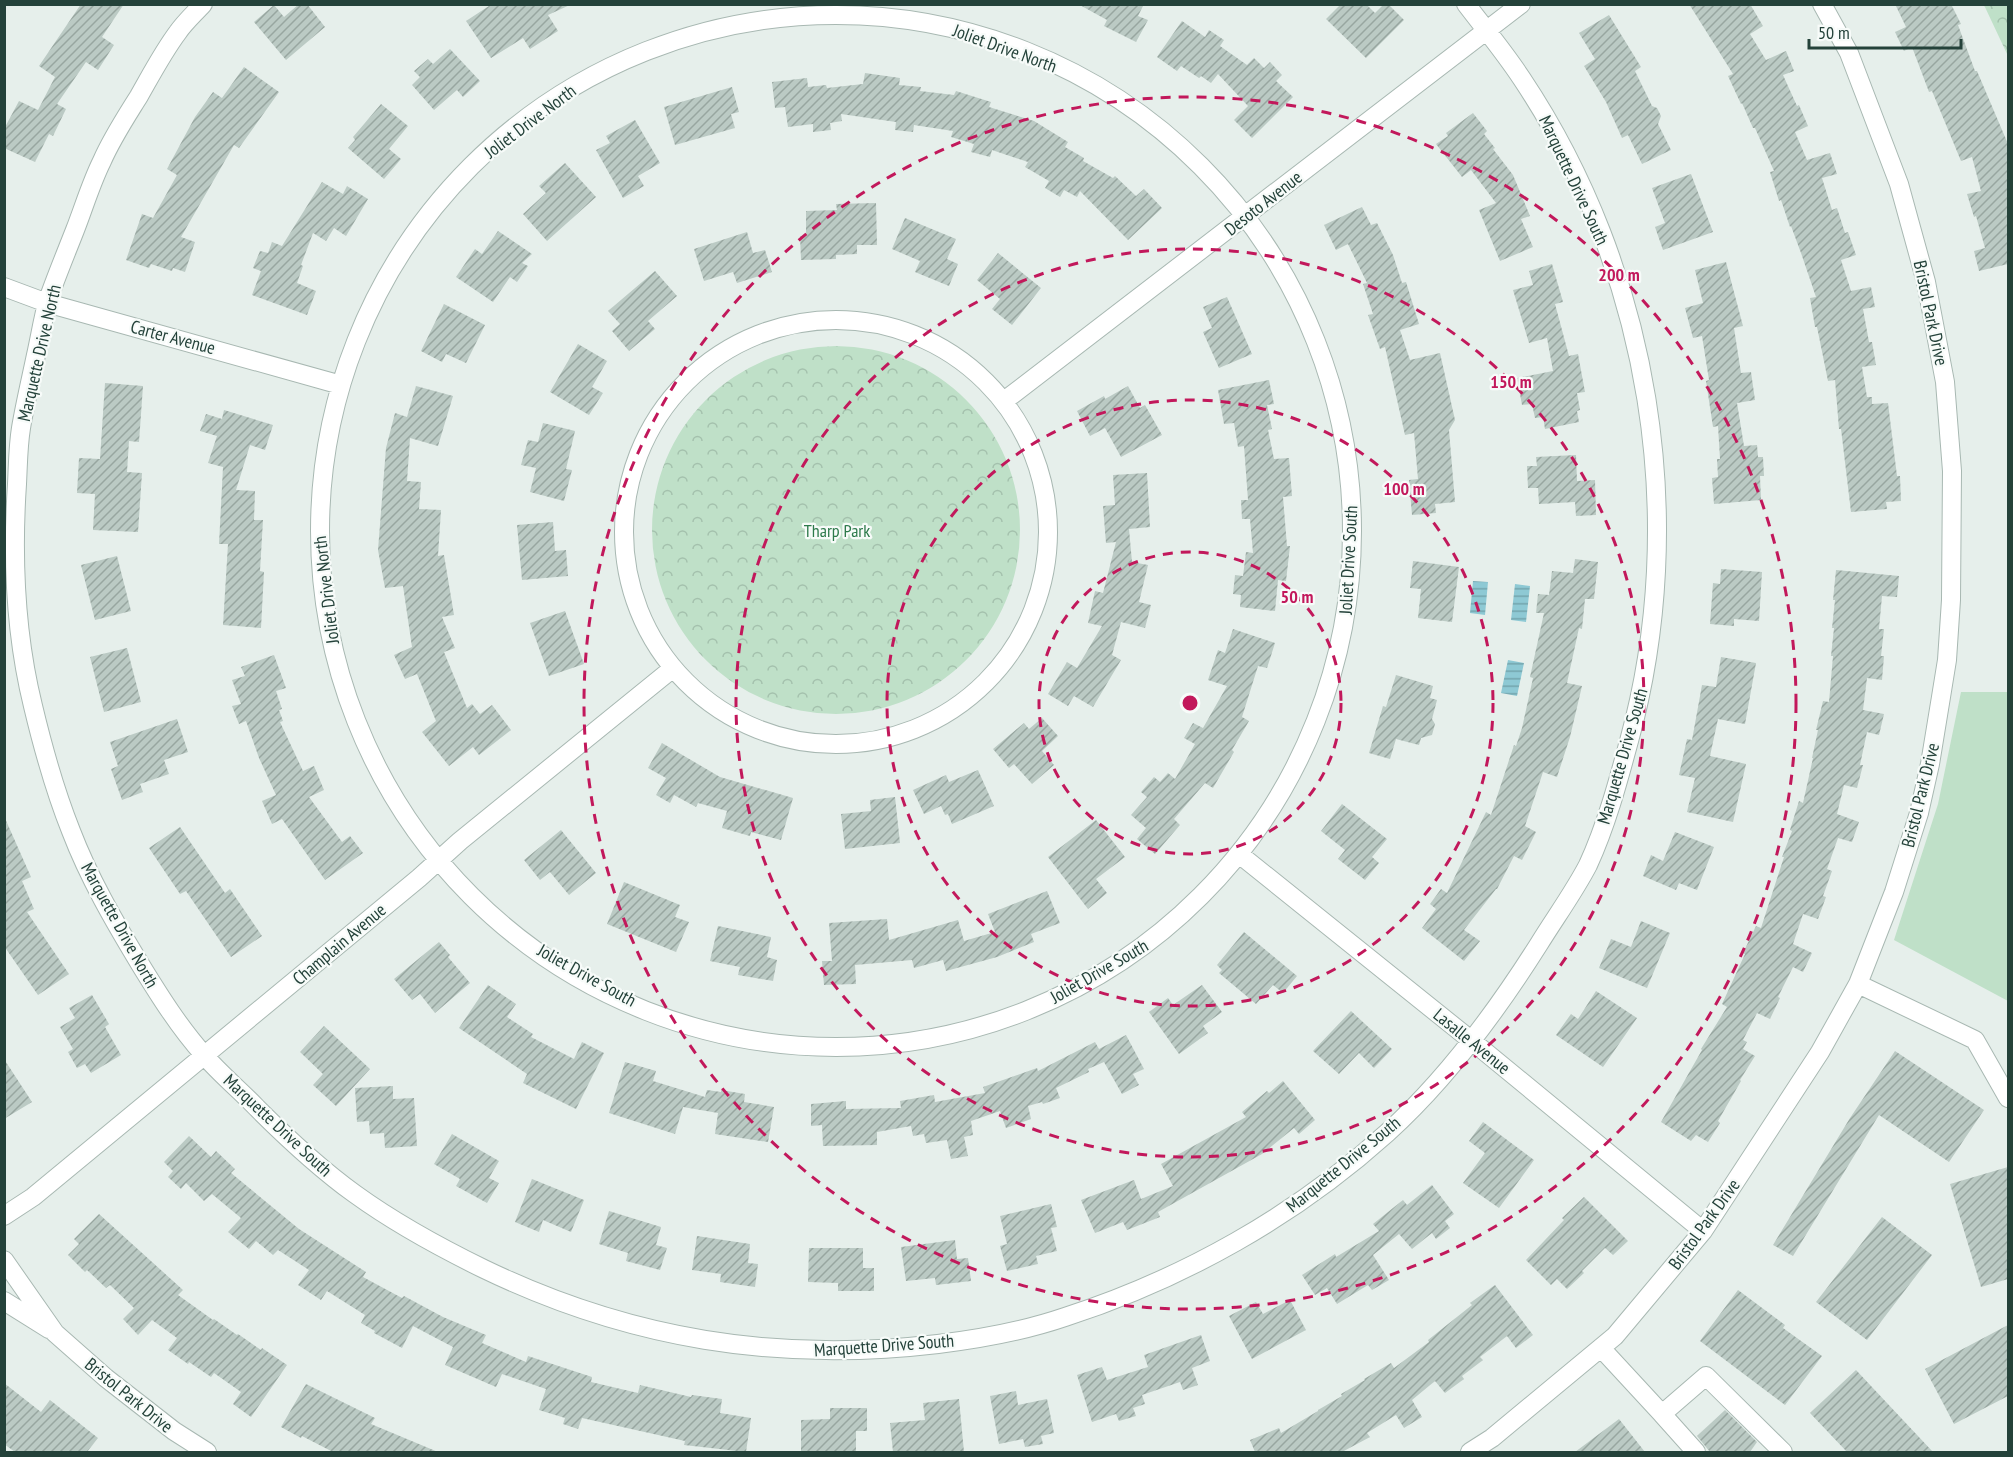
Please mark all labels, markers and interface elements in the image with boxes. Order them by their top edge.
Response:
scale bar [1809,12,1960,50]
street label: Joliet Drive North [949,18,1060,77]
text: 50 m [1818,21,1850,44]
street label: Joliet Drive North [479,79,580,163]
street label: Marquette Drive South [1534,112,1614,248]
street label: Desoto Avenue [1220,166,1306,240]
street label: Bristol Park Drive [1909,258,1953,368]
text: 200 m [1598,263,1640,286]
street label: Marquette Drive North [12,282,66,424]
street label: Carter Avenue [128,315,218,359]
text: 150 m [1490,370,1532,393]
text: 100 m [1383,477,1425,500]
street label: Joliet Drive South [1334,505,1362,616]
park label: Tharp Park [804,519,870,542]
street label: Joliet Drive North [308,535,344,646]
text: 50 m [1281,585,1313,608]
street label: Marquette Drive South [1592,685,1652,827]
centre of rings [1180,693,1200,713]
street label: Bristol Park Drive [1896,740,1944,850]
street label: Marquette Drive North [76,858,164,992]
street label: Champlain Avenue [288,898,390,990]
street label: Joliet Drive South [1045,934,1152,1009]
street label: Joliet Drive South [533,938,640,1012]
street label: Lasalle Avenue [1429,1003,1515,1079]
street label: Marquette Drive South [219,1069,337,1181]
street label: Marquette Drive South [1281,1111,1405,1217]
street label: Bristol Park Drive [1663,1174,1745,1274]
street label: Marquette Drive South [813,1329,955,1361]
street label: Bristol Park Drive [80,1352,178,1438]

